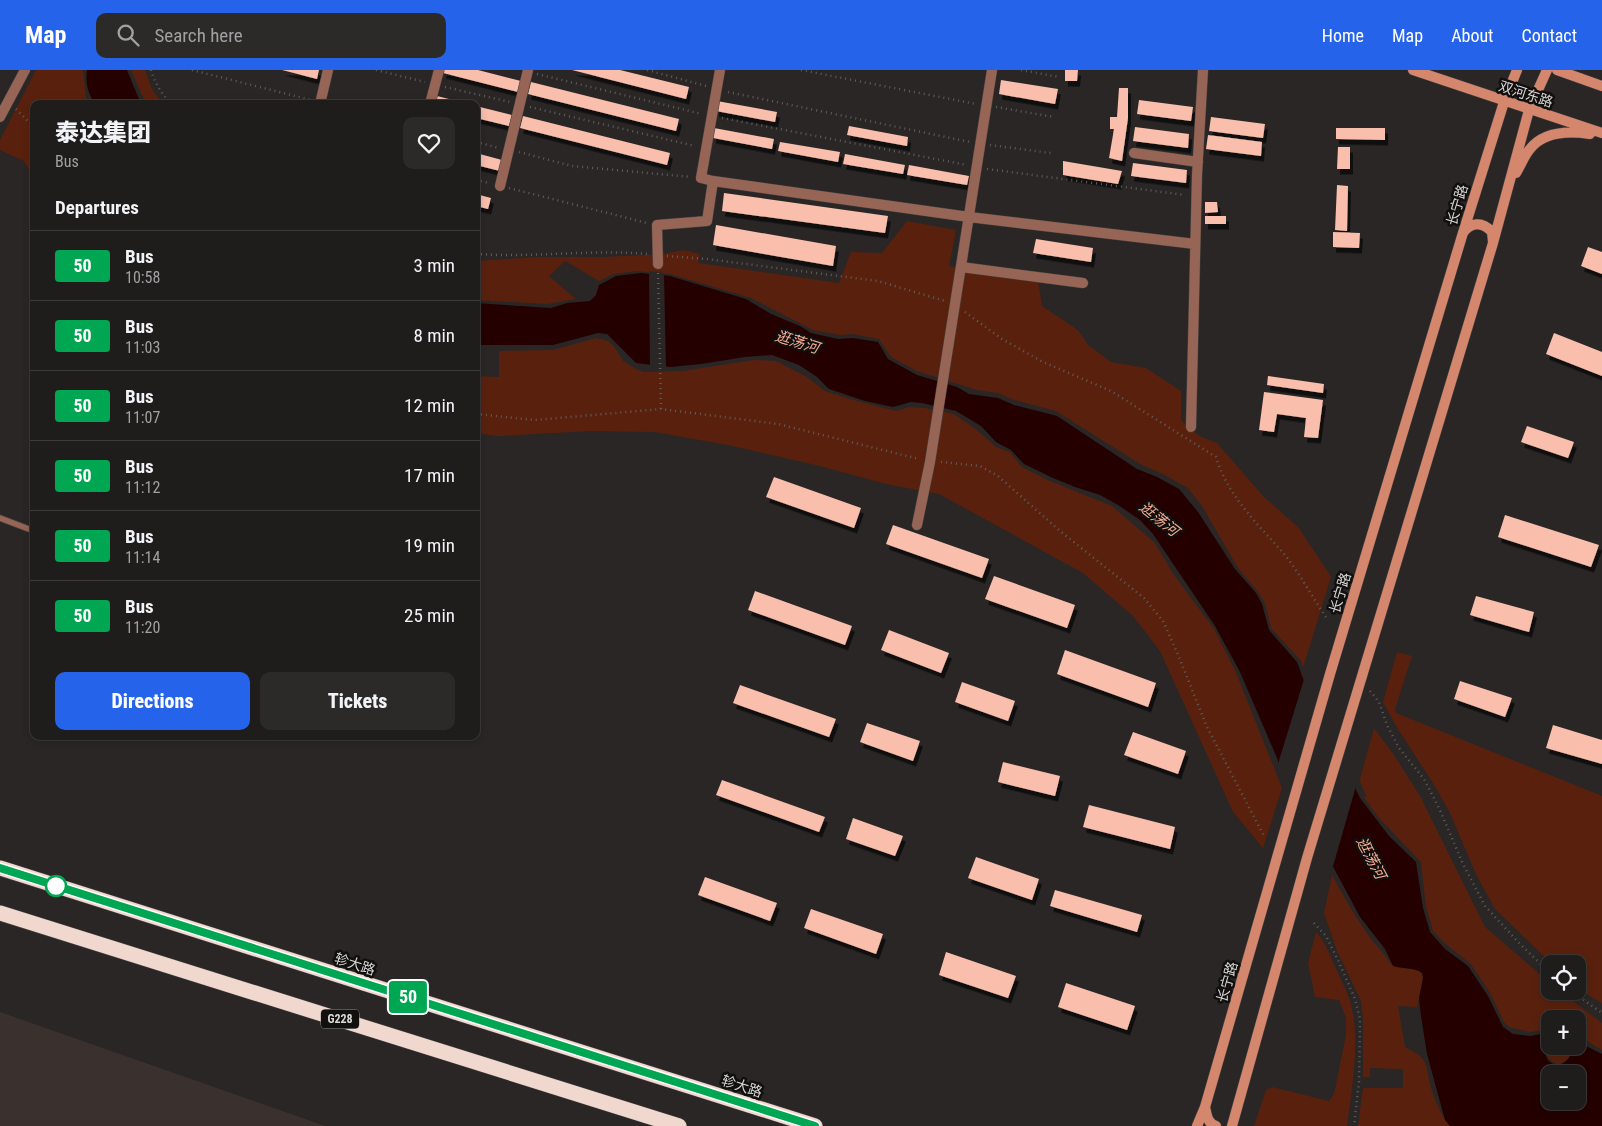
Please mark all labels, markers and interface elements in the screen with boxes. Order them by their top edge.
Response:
search box [96,13,446,58]
text: Map [25,21,66,49]
icon: search [114,21,142,49]
text: Search here [154,24,243,47]
text: Home [1322,25,1364,46]
text: Map [1392,25,1423,46]
text: About [1451,25,1493,46]
text: Contact [1521,25,1577,46]
street label: 双河东路 [1497,78,1555,110]
button: heart [403,117,455,169]
text: 泰达集团 [55,119,151,147]
text: Bus [55,152,79,171]
street label: 长宁路 [1443,183,1471,227]
text: Departures [55,196,139,219]
text: Bus [125,245,154,268]
text: 3 min [413,254,455,277]
text: 50 [73,255,92,276]
text: 10:58 [125,268,160,287]
text: Bus [125,315,154,338]
text: 8 min [413,324,455,347]
text: 50 [73,325,92,346]
water label: 逛荡河 [773,327,824,358]
text: 11:03 [125,338,160,357]
text: Bus [125,385,154,408]
text: 12 min [404,394,455,417]
text: 50 [73,395,92,416]
text: 11:07 [125,408,160,427]
text: Bus [125,455,154,478]
text: 17 min [404,464,455,487]
text: 50 [73,465,92,486]
text: 11:12 [125,478,160,497]
water label: 逛荡河 [1136,498,1184,542]
text: Bus [125,525,154,548]
text: 19 min [404,534,455,557]
text: 50 [73,535,92,556]
text: 11:14 [125,548,160,567]
street label: 长宁路 [1326,571,1354,615]
text: Bus [125,595,154,618]
text: 25 min [404,604,455,627]
text: 50 [73,605,92,626]
text: 11:20 [125,618,160,637]
button: Directions [55,672,250,730]
button: Tickets [260,672,455,730]
water label: 逛荡河 [1352,834,1391,885]
unlabelled marker [45,875,67,897]
street label: 轸大路 [333,950,377,978]
map controls [1541,955,1586,1110]
button: locate [1541,955,1586,1000]
street label: 长宁路 [1214,960,1240,1004]
line badge: 50 [386,981,430,1013]
text: 50 [399,986,417,1007]
road number: G228 [321,1010,359,1029]
button: + [1541,1010,1586,1055]
button: − [1541,1065,1586,1110]
street label: 轸大路 [720,1072,764,1100]

